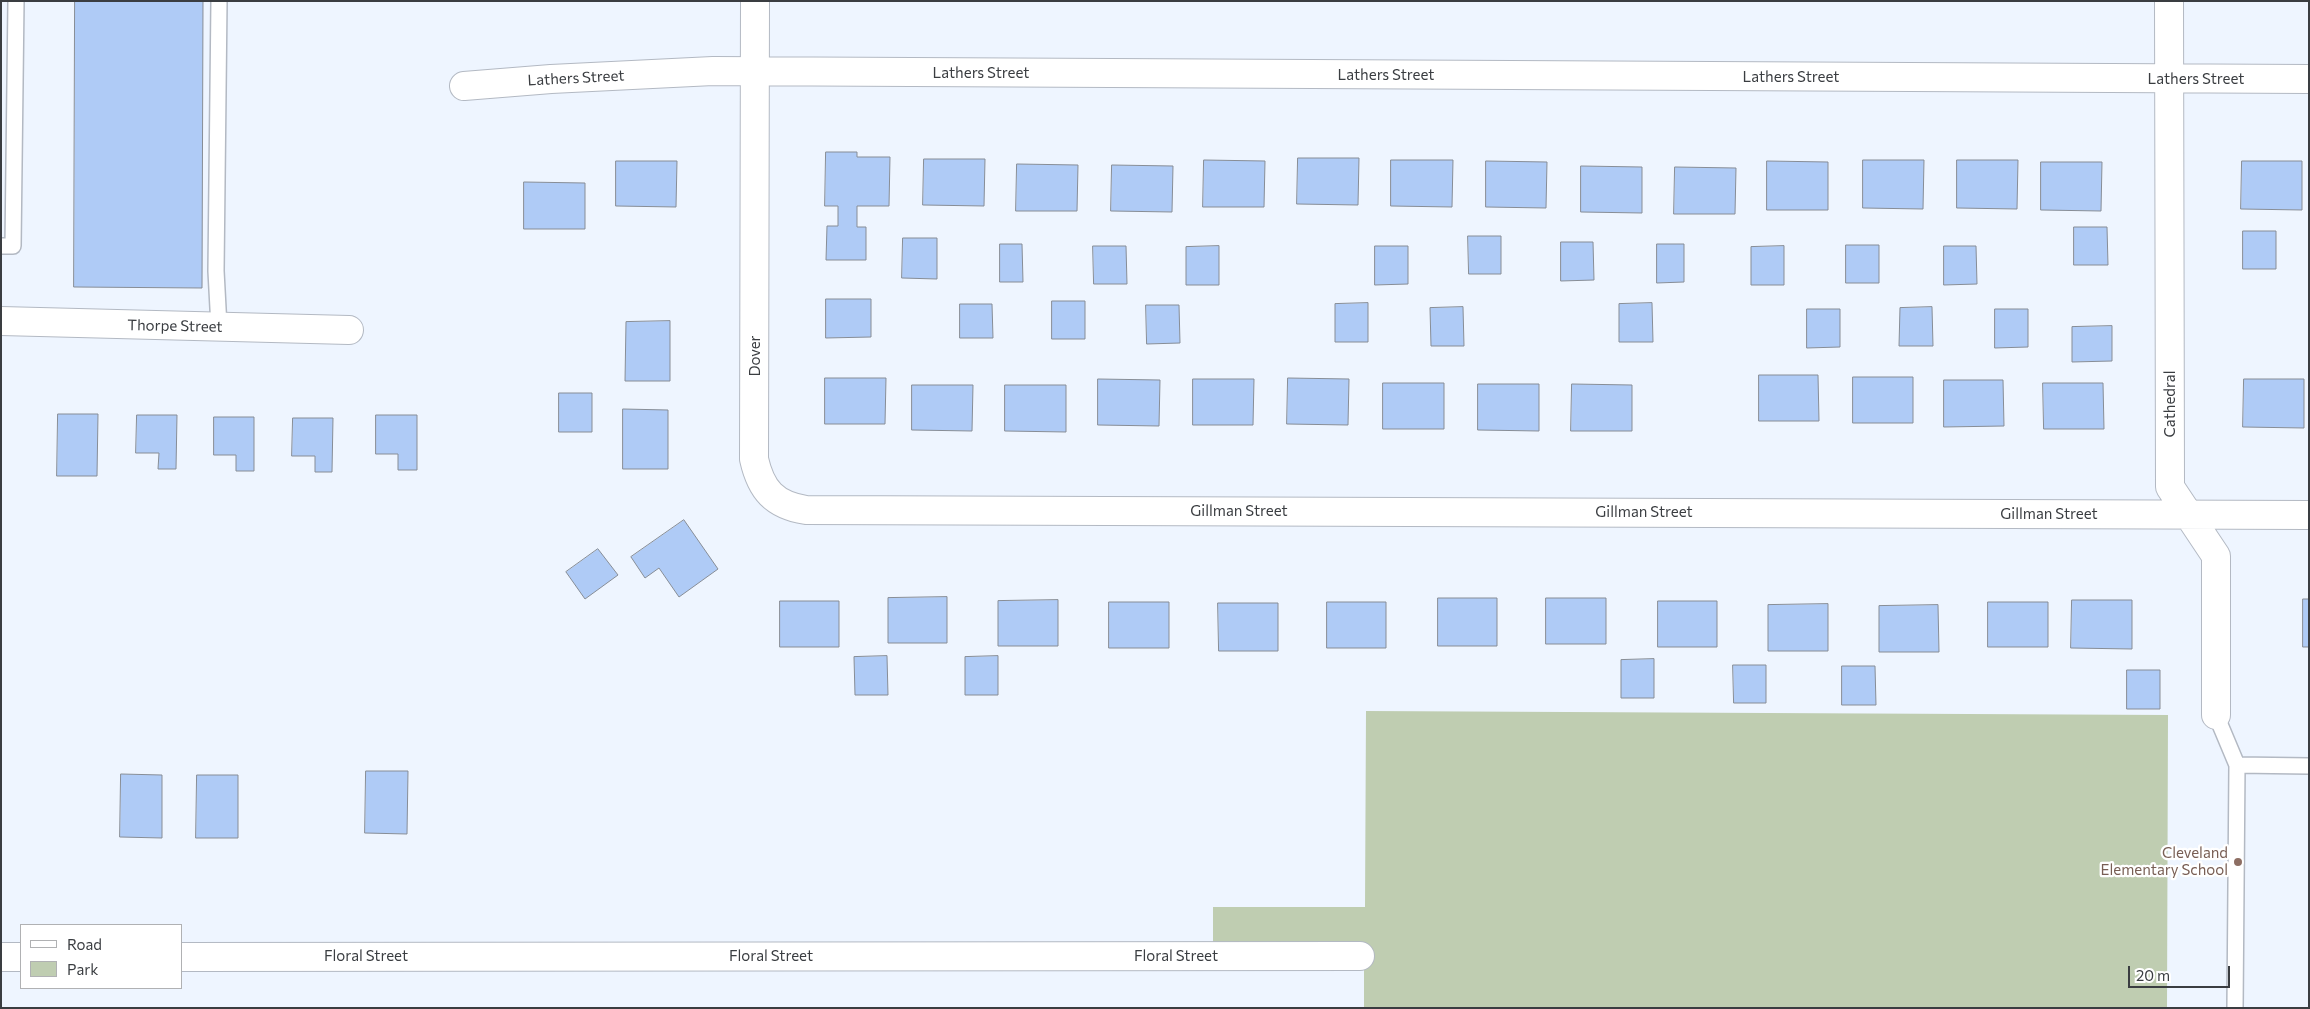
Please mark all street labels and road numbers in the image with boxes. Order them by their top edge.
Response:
street label: Lathers Street [933,64,1029,82]
street label: Lathers Street [527,66,625,90]
street label: Lathers Street [1338,66,1434,84]
street label: Lathers Street [1743,68,1839,86]
street label: Lathers Street [2148,70,2244,88]
street label: Thorpe Street [127,316,223,336]
street label: Dover [746,335,764,377]
street label: Cathedral [2161,371,2179,437]
street label: Gillman Street [1190,502,1288,520]
street label: Gillman Street [1595,503,1693,521]
street label: Gillman Street [2000,505,2098,523]
street label: Floral Street [324,947,408,965]
street label: Floral Street [729,947,813,965]
street label: Floral Street [1134,947,1218,965]

